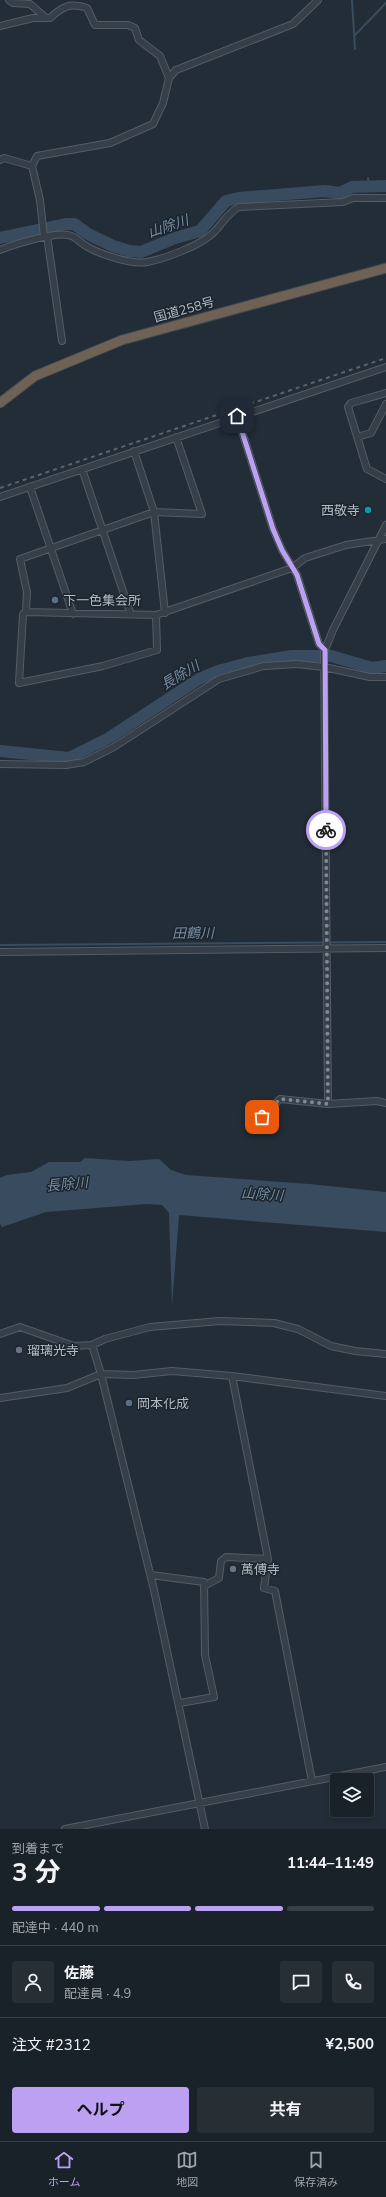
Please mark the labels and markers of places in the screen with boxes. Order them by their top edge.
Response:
pin [220,399,254,433]
place label: 西敬寺 [321,502,360,520]
marker: 西敬寺 [363,505,373,515]
place label: 下一色集会所 [63,592,141,610]
marker: 下一色集会所 [50,595,60,605]
pin [245,1100,279,1134]
place label: 瑠璃光寺 [27,1342,79,1360]
marker: 瑠璃光寺 [14,1345,24,1355]
place label: 岡本化成 [137,1395,189,1413]
marker: 岡本化成 [124,1398,134,1408]
place label: 萬傅寺 [241,1561,280,1579]
marker: 萬傅寺 [228,1564,238,1574]

